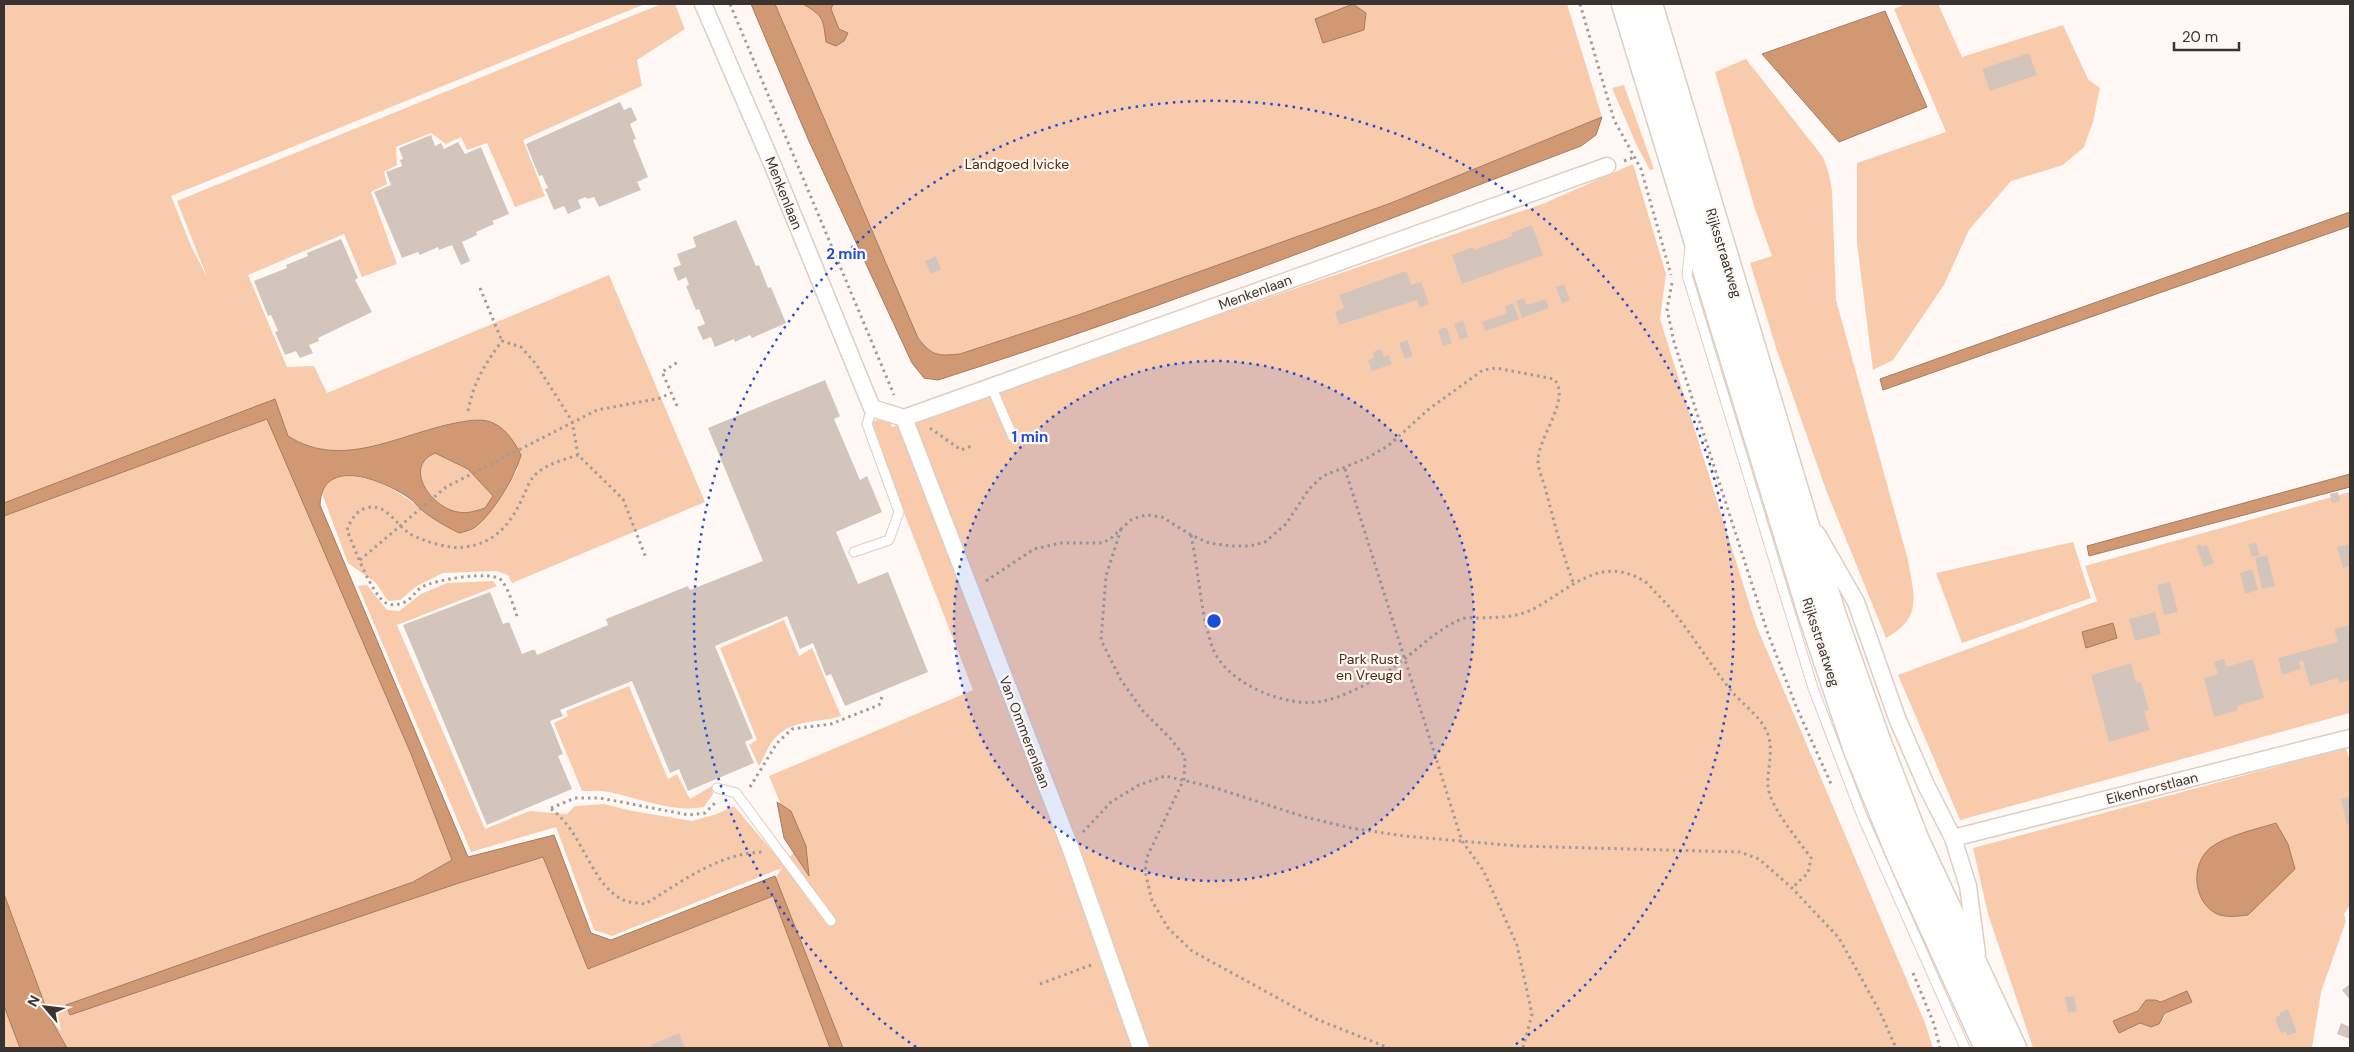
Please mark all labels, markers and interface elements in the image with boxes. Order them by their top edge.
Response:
scale bar [2174,20,2239,52]
text: 20 m [2182,27,2218,47]
street label: Menkenlaan [761,154,807,232]
park label: Landgoed Ivicke [965,155,1069,173]
street label: Rijksstraatweg [1702,206,1746,300]
text: 2 min [826,244,866,264]
street label: Menkenlaan [1216,270,1294,314]
text: 1 min [1012,427,1048,447]
street label: Rijksstraatweg [1798,595,1844,689]
centre of rings [1205,612,1223,630]
park label: Park Rust en Vreugd [1336,650,1402,684]
street label: Van Ommerenlaan [995,673,1055,791]
street label: Eikenhorstlaan [2104,768,2200,808]
north arrow [20,982,70,1032]
text: N [23,992,44,1010]

